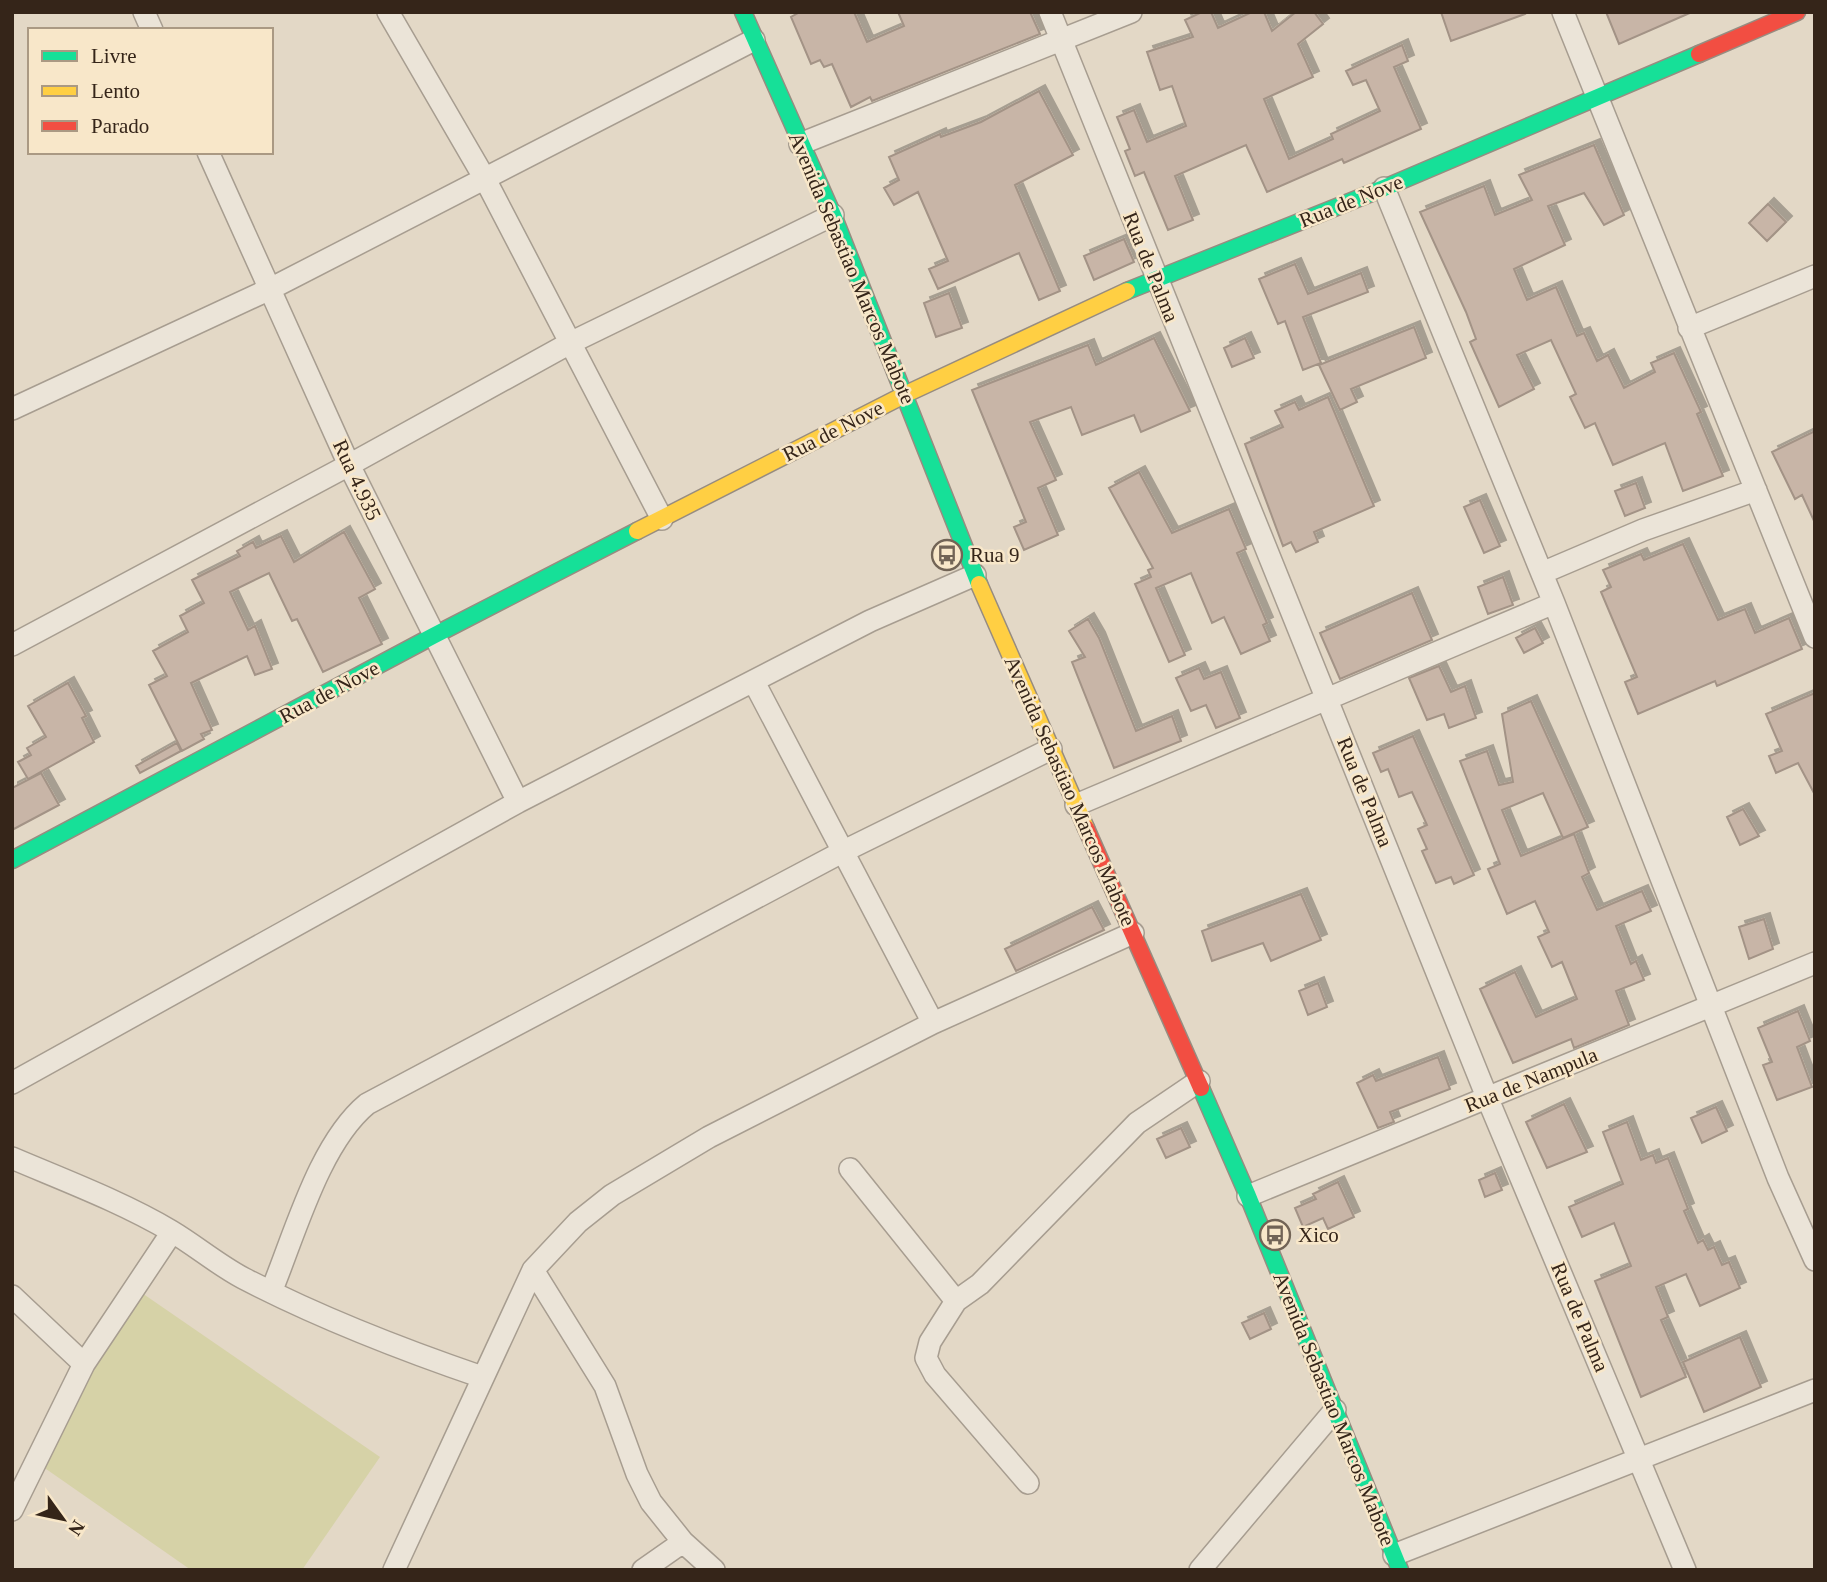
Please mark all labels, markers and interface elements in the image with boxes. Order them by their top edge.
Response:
legend [28,28,273,154]
text: Livre [91,44,136,68]
text: Lento [91,79,140,103]
text: Parado [91,114,149,138]
street label: Avenida Sebastiao Marcos Mabote [784,128,920,408]
street label: Rua de Nove [1296,169,1406,233]
street label: Rua de Palma [1118,208,1184,326]
street label: Rua de Nove [779,395,887,467]
street label: Rua 4.935 [328,436,386,524]
bus stop icon: Rua 9 [930,538,964,572]
place label: Rua 9 [970,543,1020,567]
street label: Avenida Sebastiao Marcos Mabote [999,652,1141,930]
street label: Rua de Nove [275,656,383,728]
street label: Rua de Palma [1332,733,1398,851]
street label: Rua de Nampula [1461,1042,1602,1118]
bus stop icon: Xico [1258,1218,1292,1252]
place label: Xico [1298,1223,1339,1247]
street label: Rua de Palma [1546,1259,1614,1376]
street label: Avenida Sebastiao Marcos Mabote [1268,1269,1400,1549]
north arrow [28,1484,98,1554]
text: N [64,1517,89,1540]

